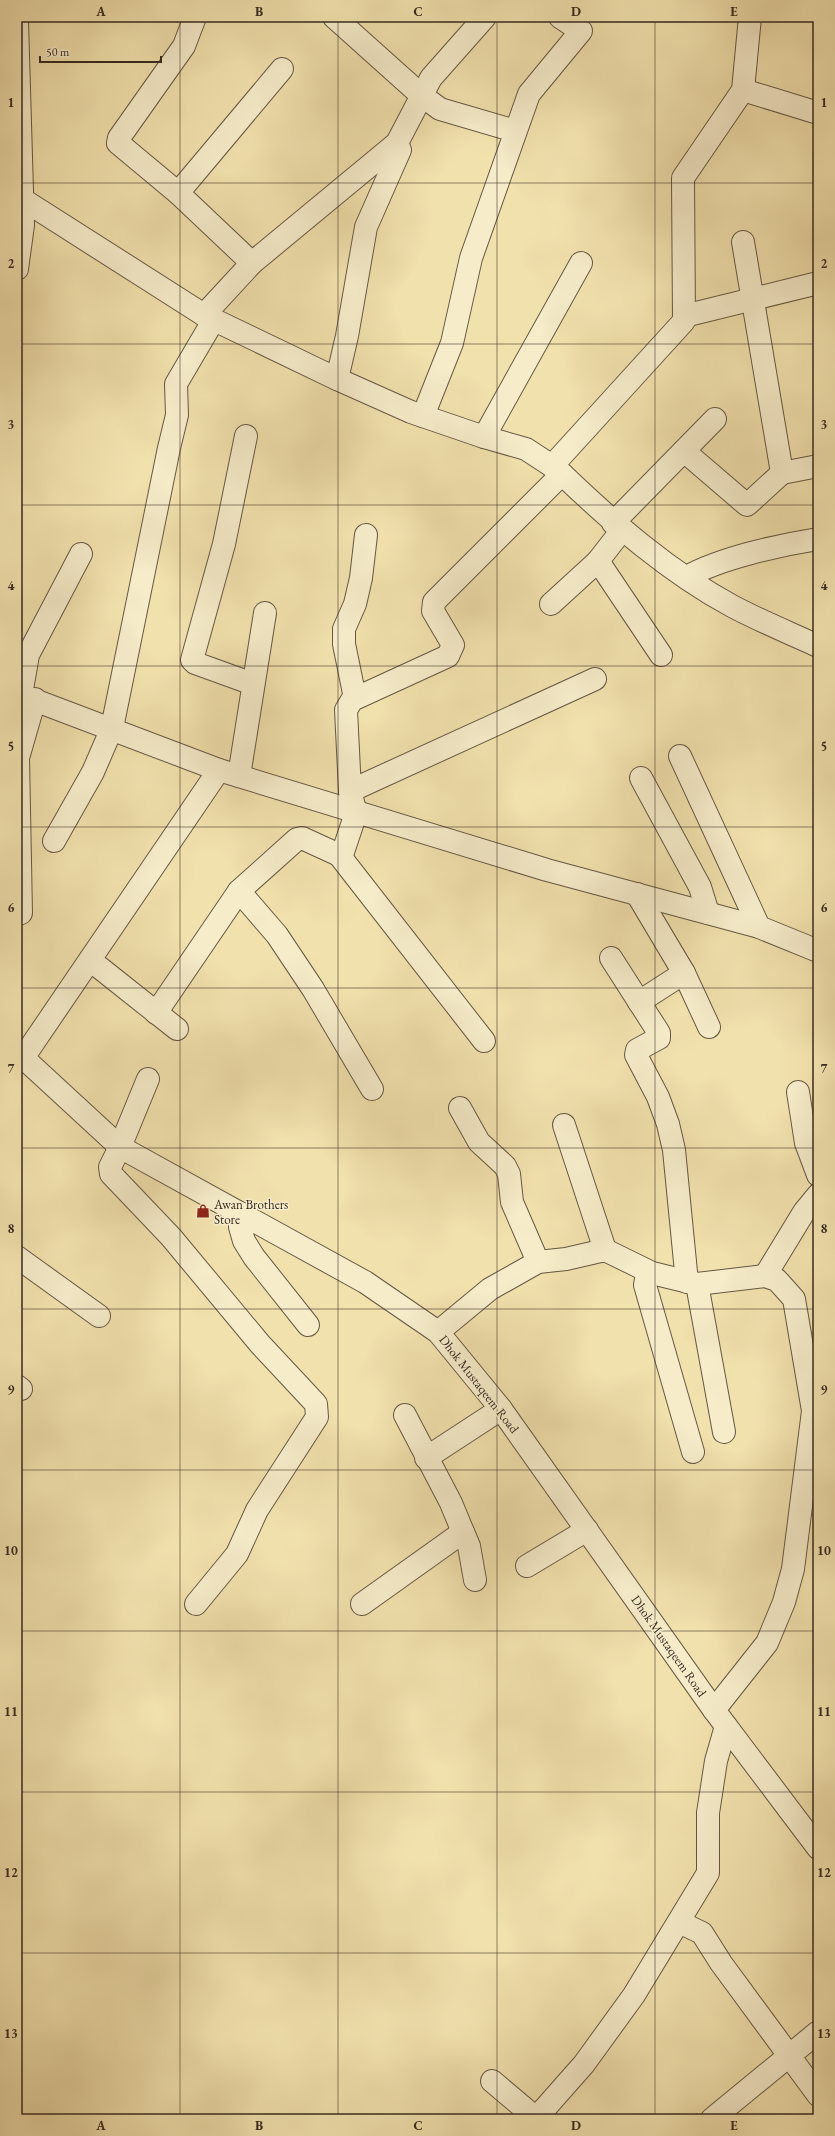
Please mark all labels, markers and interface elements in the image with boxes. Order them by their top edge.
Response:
text: A [95,3,106,20]
text: B [255,3,263,20]
text: C [413,3,423,20]
text: D [571,3,581,20]
text: E [730,3,738,20]
scale bar [40,38,161,64]
text: 50 m [46,44,70,60]
text: 1 [8,94,15,111]
text: 1 [821,94,828,111]
text: 2 [8,255,15,272]
text: 2 [821,255,828,272]
text: 3 [8,416,15,433]
text: 3 [821,416,828,433]
text: 4 [8,577,15,594]
text: 4 [821,577,828,594]
text: 5 [8,738,14,755]
text: 5 [821,738,827,755]
text: 6 [8,899,15,916]
text: 6 [821,899,828,916]
text: 7 [8,1060,15,1077]
text: 7 [821,1060,828,1077]
place label: Awan Brothers Store [213,1196,288,1228]
shop icon: Awan Brothers Store [195,1203,211,1219]
text: 8 [8,1220,15,1237]
text: 8 [821,1220,828,1237]
street label: Dhok Mustaqeem Road [435,1331,523,1437]
text: 9 [8,1381,15,1398]
text: 9 [821,1381,828,1398]
text: 10 [4,1542,18,1559]
text: 10 [817,1542,831,1559]
street label: Dhok Mustaqeem Road [628,1592,711,1700]
text: 11 [4,1703,18,1720]
text: 11 [817,1703,831,1720]
text: 12 [4,1864,18,1881]
text: 12 [817,1864,831,1881]
text: 13 [4,2025,18,2042]
text: 13 [817,2025,831,2042]
text: A [95,2117,106,2134]
text: B [255,2117,263,2134]
text: C [413,2117,423,2134]
text: D [571,2117,581,2134]
text: E [730,2117,738,2134]

